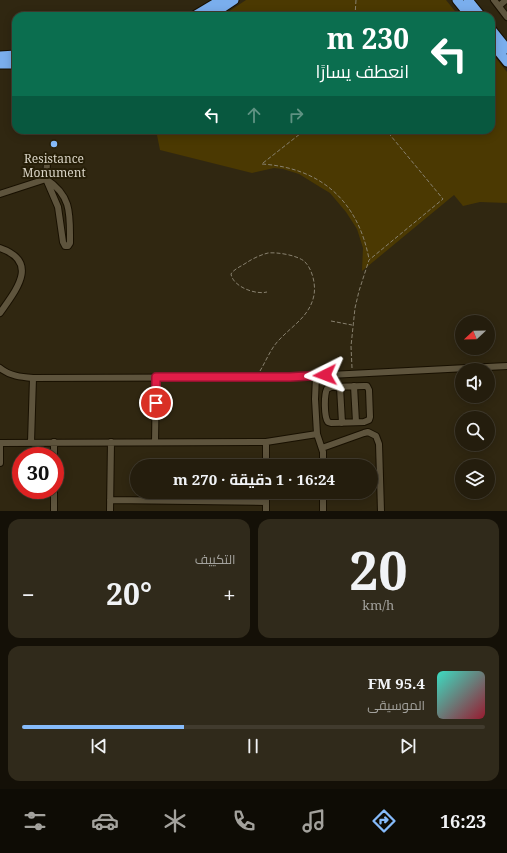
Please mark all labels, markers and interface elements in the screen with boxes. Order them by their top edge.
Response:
text: 230 m [327,19,409,57]
icon: left [423,28,475,80]
text: انعطف يسارًا [316,59,409,83]
icon: left [201,104,223,126]
icon: ahead [243,104,265,126]
icon: right [285,104,307,126]
marker: Resistance Monument [49,139,59,149]
place label: Resistance Monument [22,150,86,181]
north arrow [455,315,495,355]
map controls [455,315,495,499]
position arrow [304,354,346,396]
button: sound [455,363,495,403]
pin [139,386,173,420]
icon: arrive [145,392,167,414]
button: search [455,411,495,451]
speed limit sign: 30 [12,447,64,499]
button: layers [455,459,495,499]
text: 16:24 · 1 دقيقة · 270 m [173,469,335,489]
text: 20 [349,534,408,605]
text: التكييف [195,550,236,568]
text: 20° [106,573,152,614]
text: − [22,579,35,609]
text: + [223,579,236,609]
text: km/h [362,596,394,614]
text: 95.4 FM [368,673,425,693]
text: الموسيقى [367,696,425,714]
icon: previous [88,735,110,757]
icon: pause [242,735,264,757]
icon: next [397,735,419,757]
icon: filters [21,807,49,835]
icon: car [91,807,119,835]
icon: climate [161,807,189,835]
icon: phone [230,807,258,835]
icon: music [300,807,328,835]
icon: directions [370,807,398,835]
text: 16:23 [440,809,486,833]

